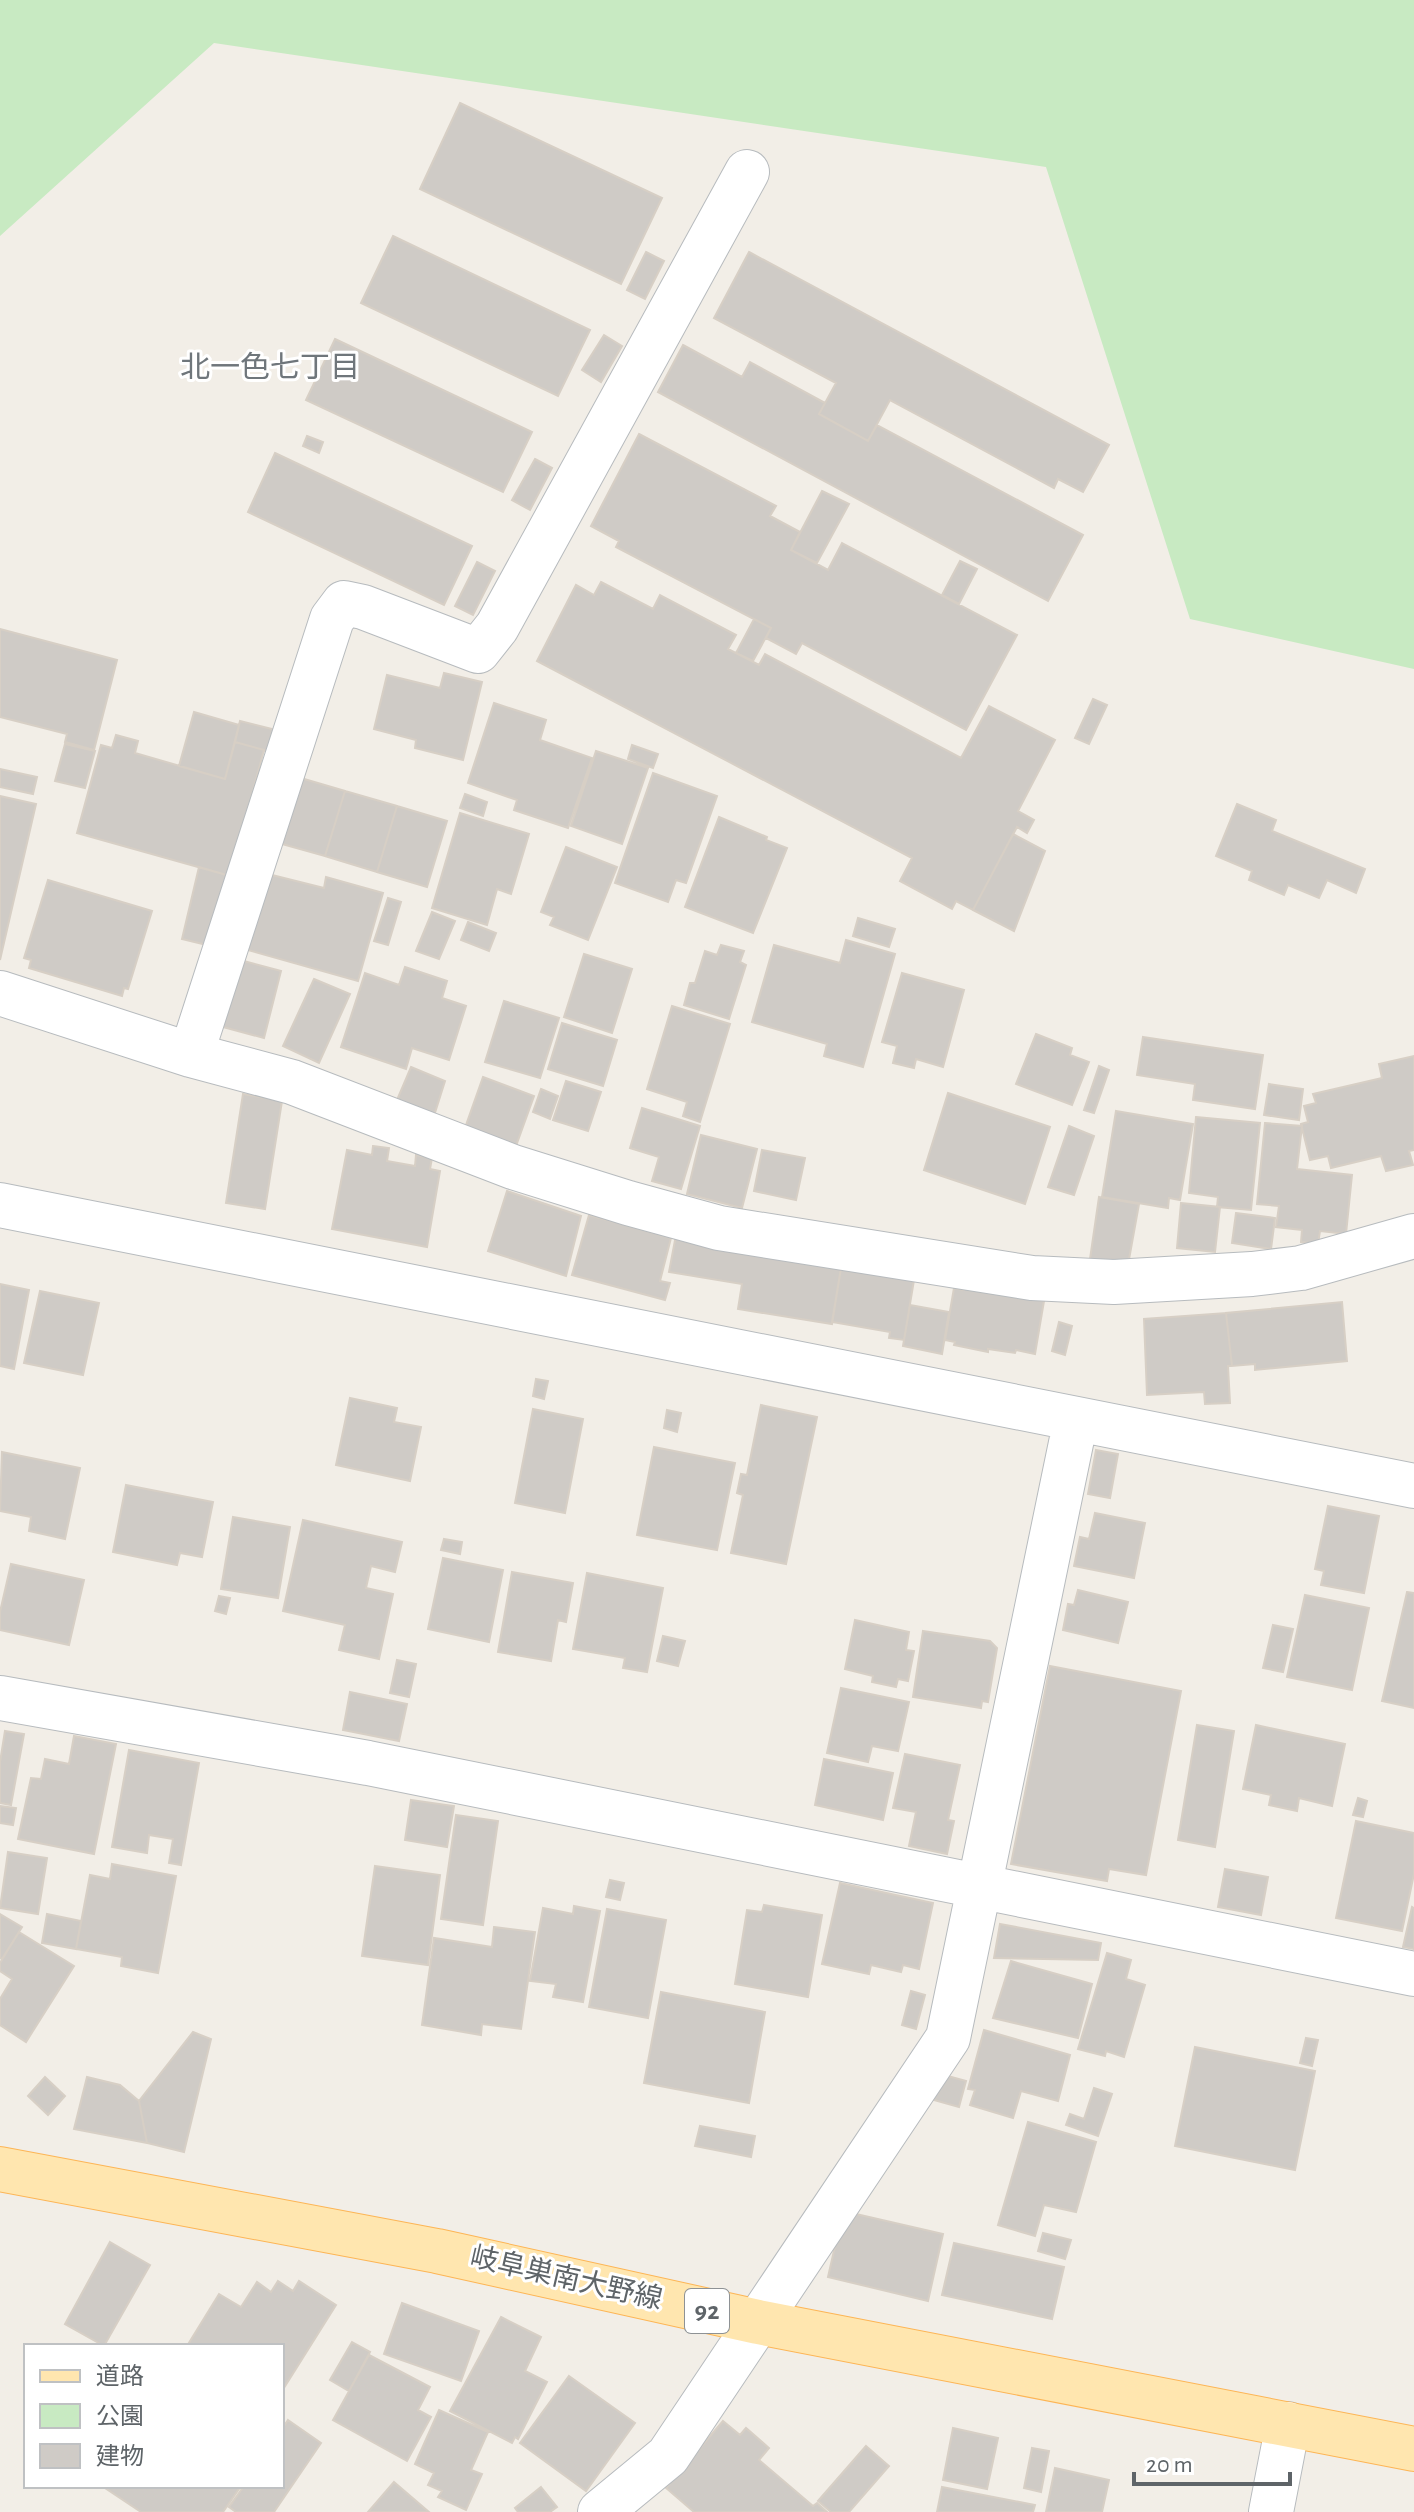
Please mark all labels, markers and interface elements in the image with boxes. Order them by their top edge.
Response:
district label: 北一色七丁目 [180,351,360,383]
street label: 岐阜巣南大野線 [467,2241,665,2315]
road number: 92 [685,2289,729,2333]
legend [24,2344,284,2488]
text: 道路 [96,2363,144,2389]
text: 公園 [96,2404,144,2429]
scale bar [1134,2436,1290,2486]
text: 建物 [96,2444,144,2469]
text: 20 m [1146,2453,1193,2477]

